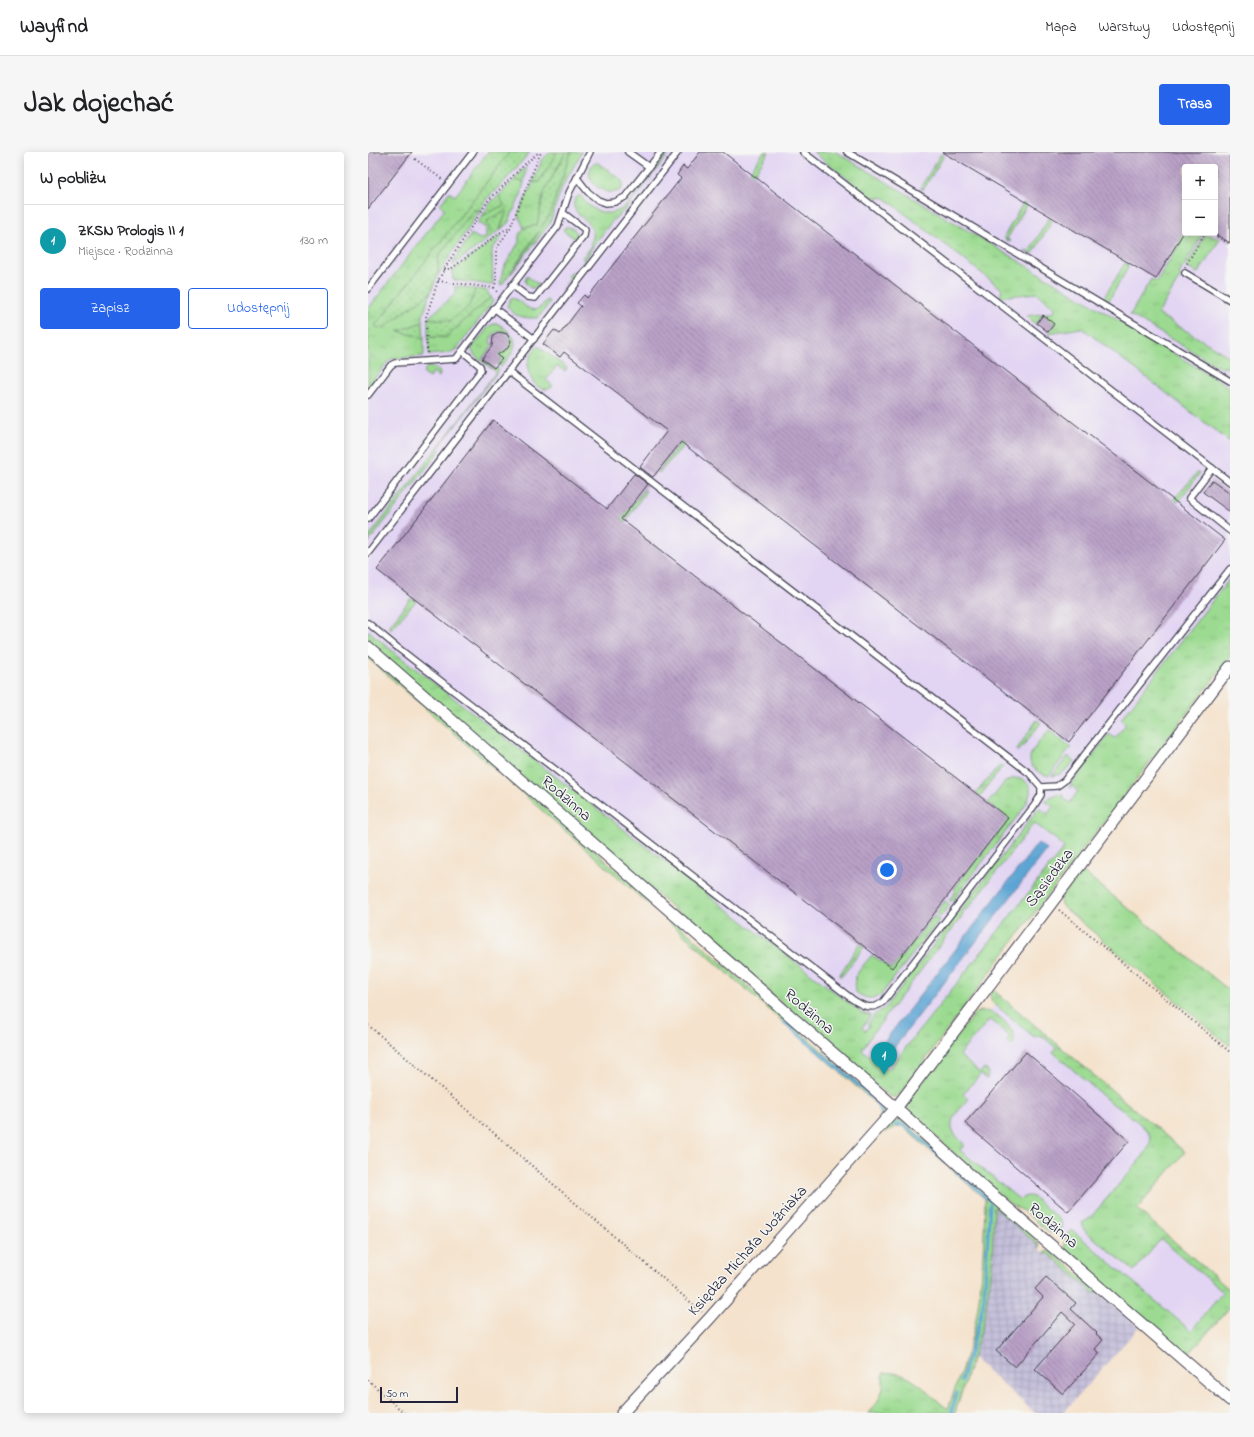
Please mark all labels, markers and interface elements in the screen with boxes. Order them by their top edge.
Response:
text: Wayfind [20,14,88,41]
text: Mapa [1045,17,1077,38]
text: Warstwy [1099,17,1150,38]
text: Udostępnij [1172,17,1234,38]
text: Jak dojechać [24,84,173,125]
button: Trasa [1159,84,1230,125]
map controls [1182,164,1218,236]
button: + [1182,164,1218,200]
text: W pobliżu [40,166,106,191]
button: − [1182,200,1218,236]
text: ZKSN Prologis II 1 [78,220,184,242]
text: 1 [51,231,55,250]
text: 130 m [300,231,328,250]
text: Miejsce · Rodzinna [78,242,173,261]
button: Zapisz [40,288,180,329]
button: Udostępnij [188,288,328,329]
street label: Rodzinna [535,770,597,828]
street label: Sąsiedzka [1020,843,1080,913]
your location [877,860,897,880]
street label: Rodzinna [778,983,840,1041]
pin: 1 [871,1042,897,1075]
street label: Księdza Michała Woźniaka [683,1180,813,1322]
street label: Rodzinna [1022,1197,1084,1255]
scale bar [380,1385,458,1404]
text: 50 m [386,1386,408,1402]

